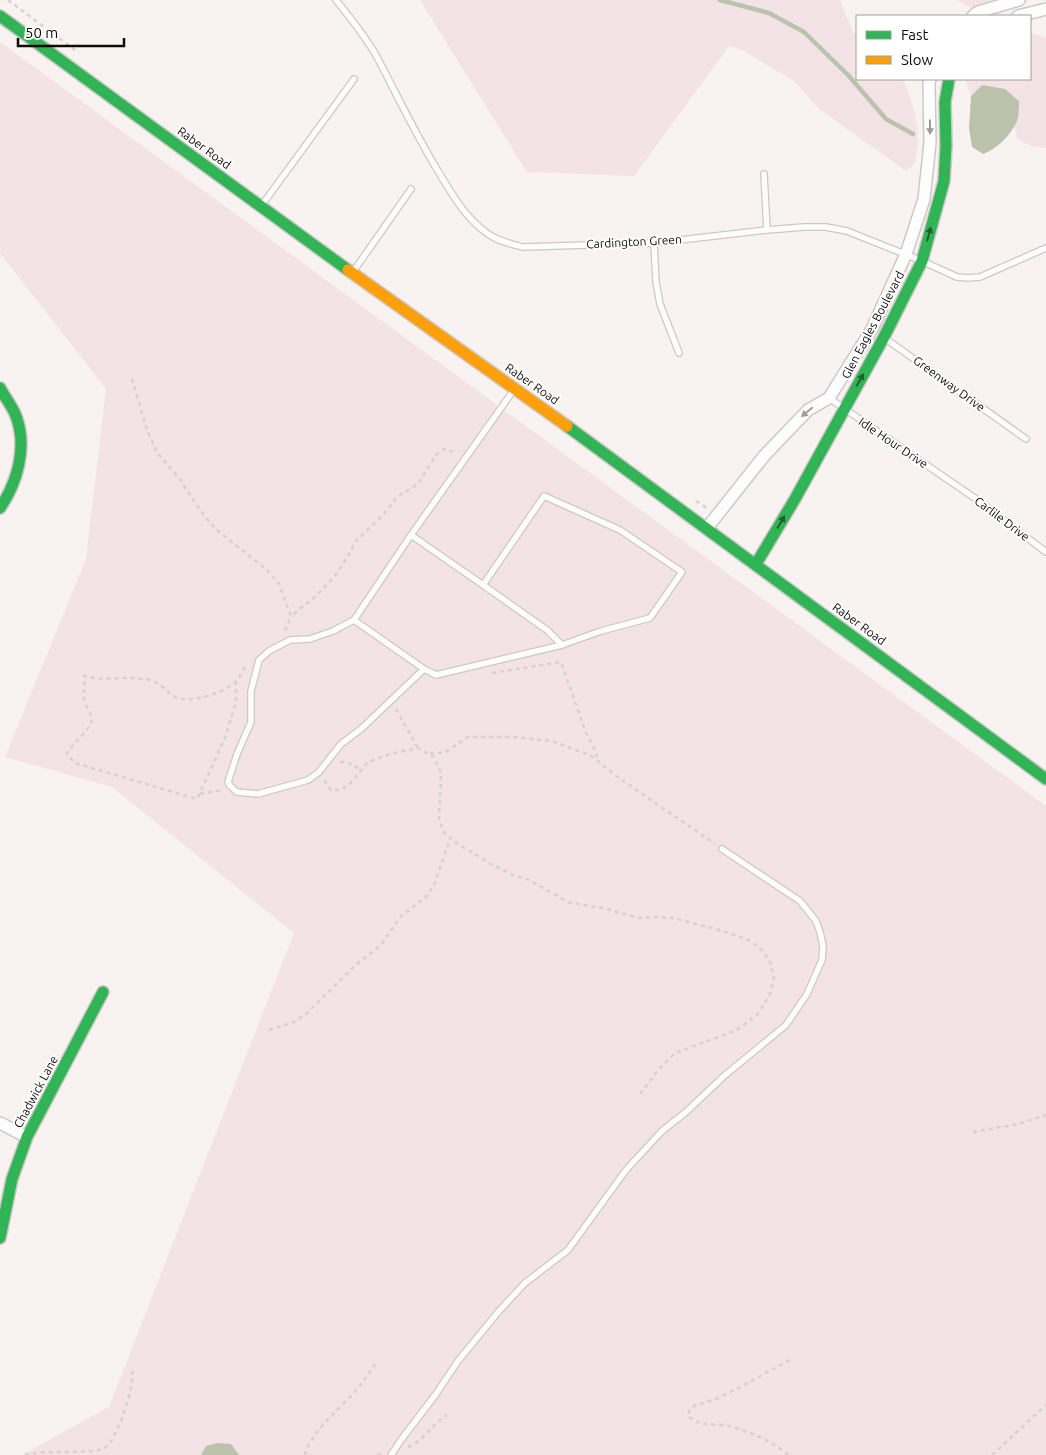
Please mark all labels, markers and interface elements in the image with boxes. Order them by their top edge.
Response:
scale bar [18,15,124,47]
legend [856,15,1031,80]
text: 50 m [25,24,58,41]
text: Fast [901,26,929,43]
text: Slow [901,51,934,68]
one-way arrow [926,120,934,136]
street label: Raber Road [175,124,233,171]
one-way arrow [926,227,934,242]
street label: Cardington Green [586,233,682,250]
street label: Glen Eagles Boulevard [839,269,906,381]
street label: Greenway Drive [911,353,987,414]
street label: Raber Road [503,360,562,407]
one-way arrow [855,374,864,387]
one-way arrow [801,407,814,418]
street label: Idle Hour Drive [856,415,930,470]
street label: Carlile Drive [972,494,1032,543]
one-way arrow [776,516,785,529]
street label: Raber Road [830,600,888,647]
street label: Chadwick Lane [11,1053,60,1130]

